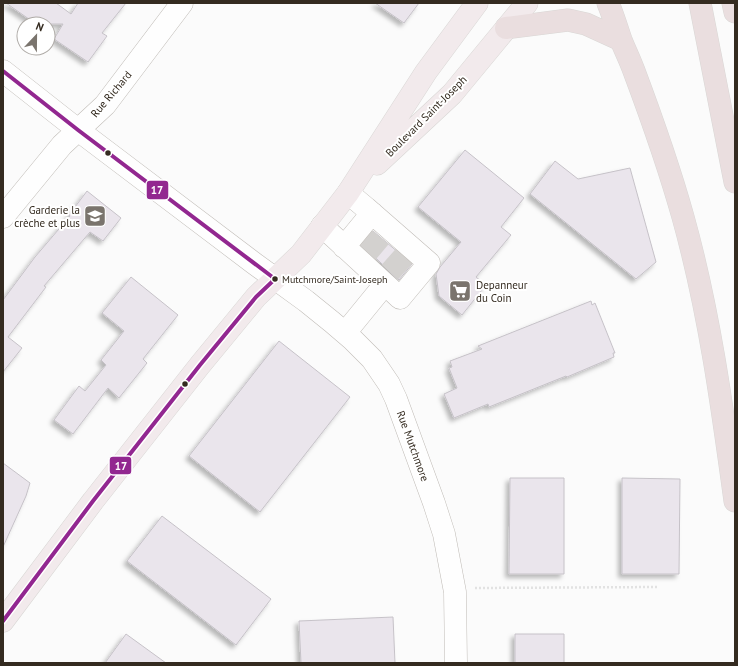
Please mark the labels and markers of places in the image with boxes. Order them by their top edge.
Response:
unlabelled marker [103,148,113,158]
place label: Garderie la crèche et plus [14,203,80,230]
school or university icon: Garderie la crèche et plus [82,203,108,229]
place label: Mutchmore/Saint-Joseph [282,273,388,286]
marker: Mutchmore/Saint-Joseph [270,274,280,284]
supermarket icon: Depanneur du Coin [447,278,473,304]
place label: Depanneur du Coin [476,278,528,305]
unlabelled marker [180,379,190,389]

